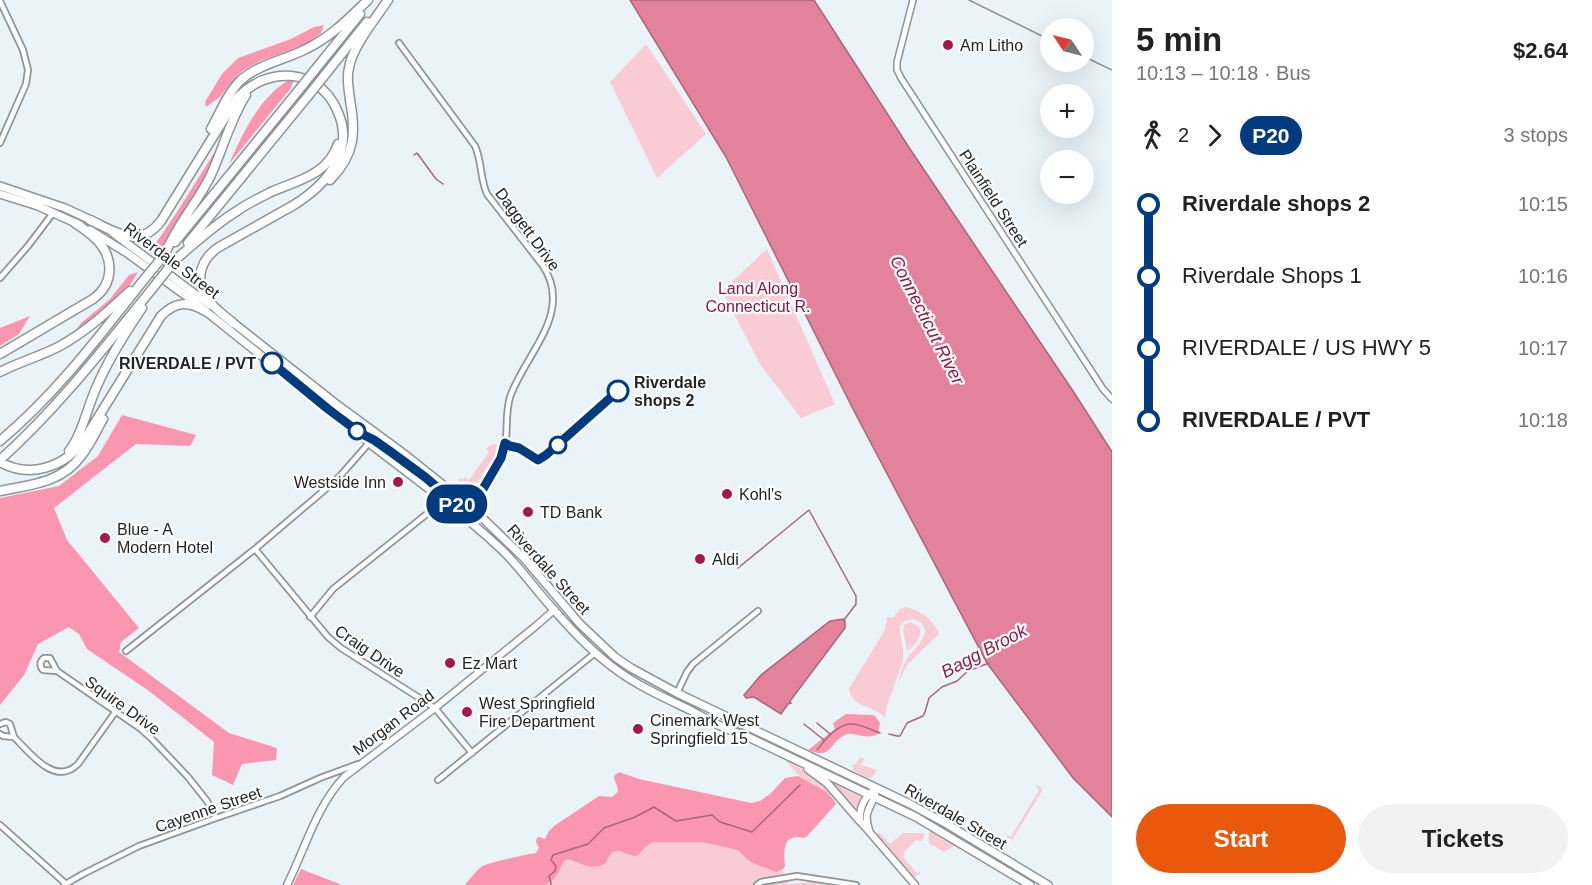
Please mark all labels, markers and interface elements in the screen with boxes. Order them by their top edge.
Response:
north arrow [1040,18,1094,72]
map controls [1040,18,1094,204]
text: 5 min [1136,21,1222,58]
place label: Am Litho [960,37,1023,54]
marker: Am Litho [941,38,955,52]
text: $2.64 [1513,38,1568,63]
text: 10:13 – 10:18 · Bus [1136,62,1311,84]
button: + [1040,84,1094,138]
icon: walk [1136,119,1169,152]
icon: forward [1198,119,1231,152]
text: 2 [1178,124,1189,146]
text: P20 [1252,124,1290,147]
text: 3 stops [1504,124,1568,146]
street label: Plainfield Street [956,147,1032,250]
button: − [1040,150,1094,204]
street label: Daggett Drive [492,185,563,274]
text: Riverdale shops 2 [1182,191,1370,216]
text: 10:15 [1518,193,1568,215]
street label: Riverdale Street [121,219,223,302]
water label: Connecticut River [886,252,969,389]
text: Riverdale Shops 1 [1182,263,1362,288]
text: 10:16 [1518,265,1568,287]
park label: Land Along Connecticut R. [706,280,810,315]
text: RIVERDALE / US HWY 5 [1182,335,1431,360]
text: 10:17 [1518,337,1568,359]
marker: RIVERDALE / PVT [261,352,283,374]
place label: RIVERDALE / PVT [119,355,256,372]
place label: Riverdale shops 2 [634,374,706,409]
marker: Riverdale shops 2 [607,380,629,402]
text: RIVERDALE / PVT [1182,407,1370,432]
text: 10:18 [1518,409,1568,431]
unlabelled marker [348,422,366,440]
unlabelled marker [549,436,567,454]
place label: Westside Inn [294,474,386,491]
marker: Westside Inn [391,475,405,489]
line badge: P20 [422,484,492,524]
place label: Kohl's [739,486,782,503]
marker: Kohl's [720,487,734,501]
text: P20 [438,493,476,516]
place label: TD Bank [540,504,603,521]
marker: TD Bank [521,505,535,519]
place label: Blue - A Modern Hotel [117,521,213,556]
street label: Riverdale Street [504,521,594,618]
marker: Blue - A Modern Hotel [98,531,112,545]
place label: Aldi [712,551,739,568]
marker: Aldi [693,552,707,566]
water label: Bagg Brook [938,620,1031,682]
street label: Craig Drive [332,622,408,681]
place label: Ez Mart [462,655,518,672]
marker: Ez Mart [443,656,457,670]
street label: Squire Drive [82,673,163,738]
street label: Morgan Road [349,686,437,758]
place label: West Springfield Fire Department [479,695,595,730]
marker: West Springfield Fire Department [460,705,474,719]
place label: Cinemark West Springfield 15 [650,712,760,747]
marker: Cinemark West Springfield 15 [631,722,645,736]
street label: Riverdale Street [902,780,1010,853]
street label: Cayenne Street [153,783,264,836]
button: Start [1136,804,1346,873]
button: Tickets [1358,804,1568,873]

